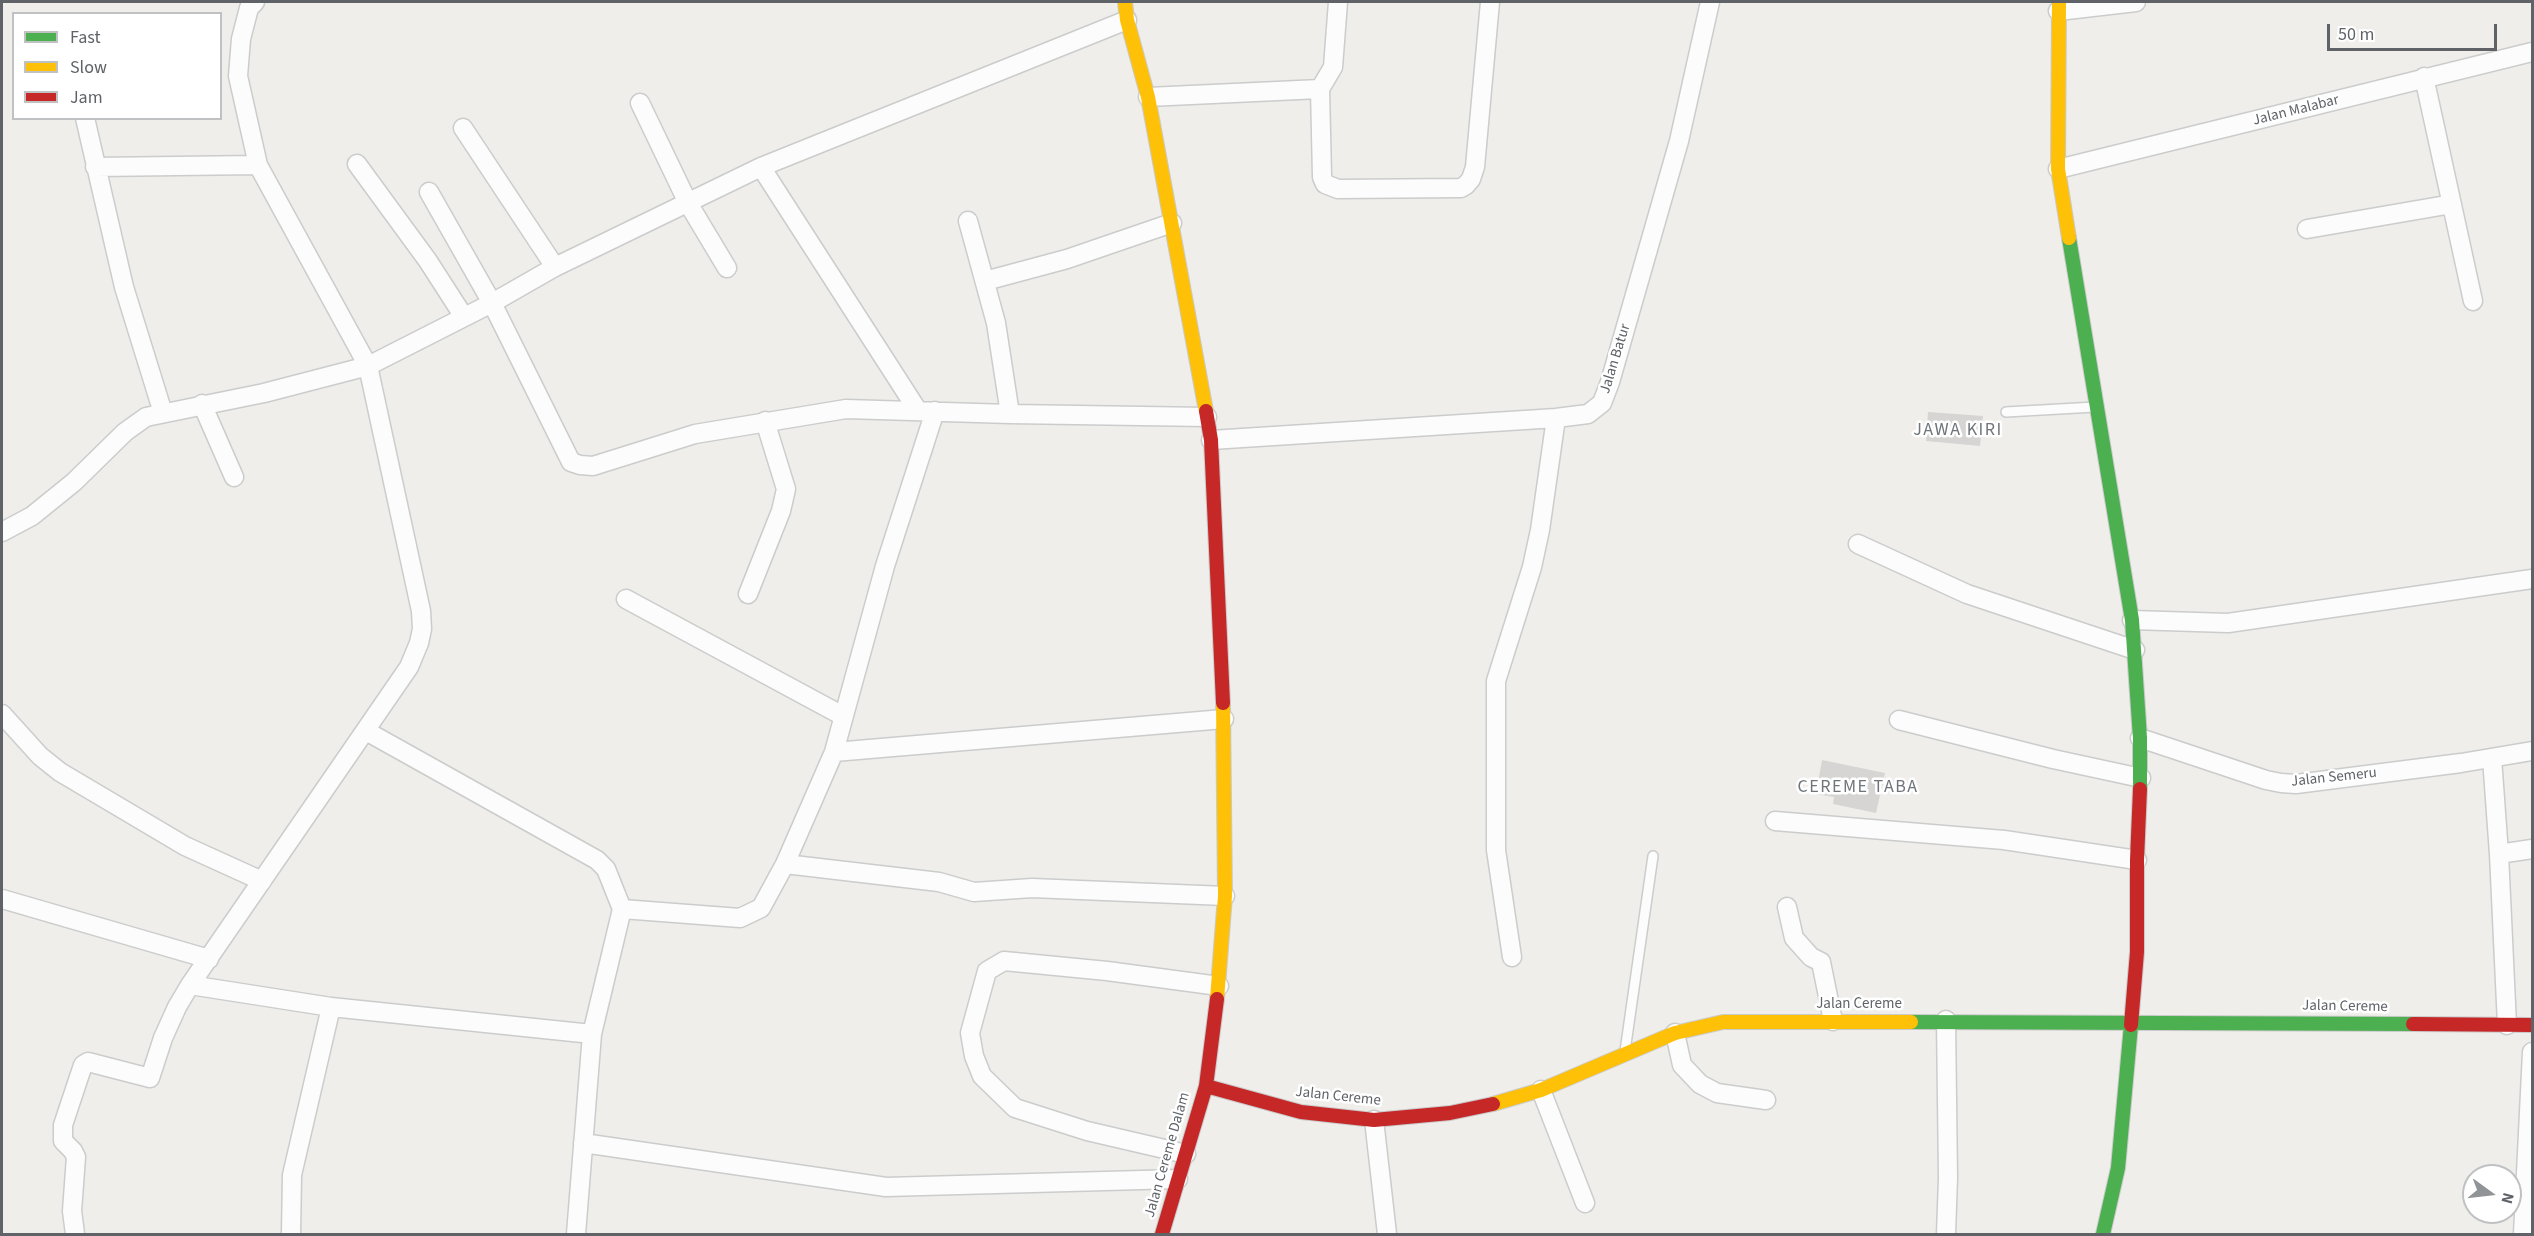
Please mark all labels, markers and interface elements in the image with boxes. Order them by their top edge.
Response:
legend [12,12,222,120]
scale bar [2330,12,2500,50]
text: 50 m [2338,22,2374,47]
text: Fast [70,25,101,50]
text: Slow [70,55,107,80]
text: Jam [70,85,103,110]
street label: Jalan Malabar [2251,92,2341,130]
street label: Jalan Batur [1597,322,1635,396]
district label: JAWA KIRI [1913,420,2003,442]
street label: Jalan Semeru [2290,765,2378,791]
district label: CEREME TABA [1797,777,1919,799]
street label: Jalan Cereme [1816,996,1902,1014]
street label: Jalan Cereme [2302,997,2388,1017]
street label: Jalan Cereme [1294,1084,1382,1110]
street label: Jalan Cereme Dalam [1142,1090,1194,1220]
north arrow [2462,1164,2522,1224]
text: N [2495,1190,2519,1206]

